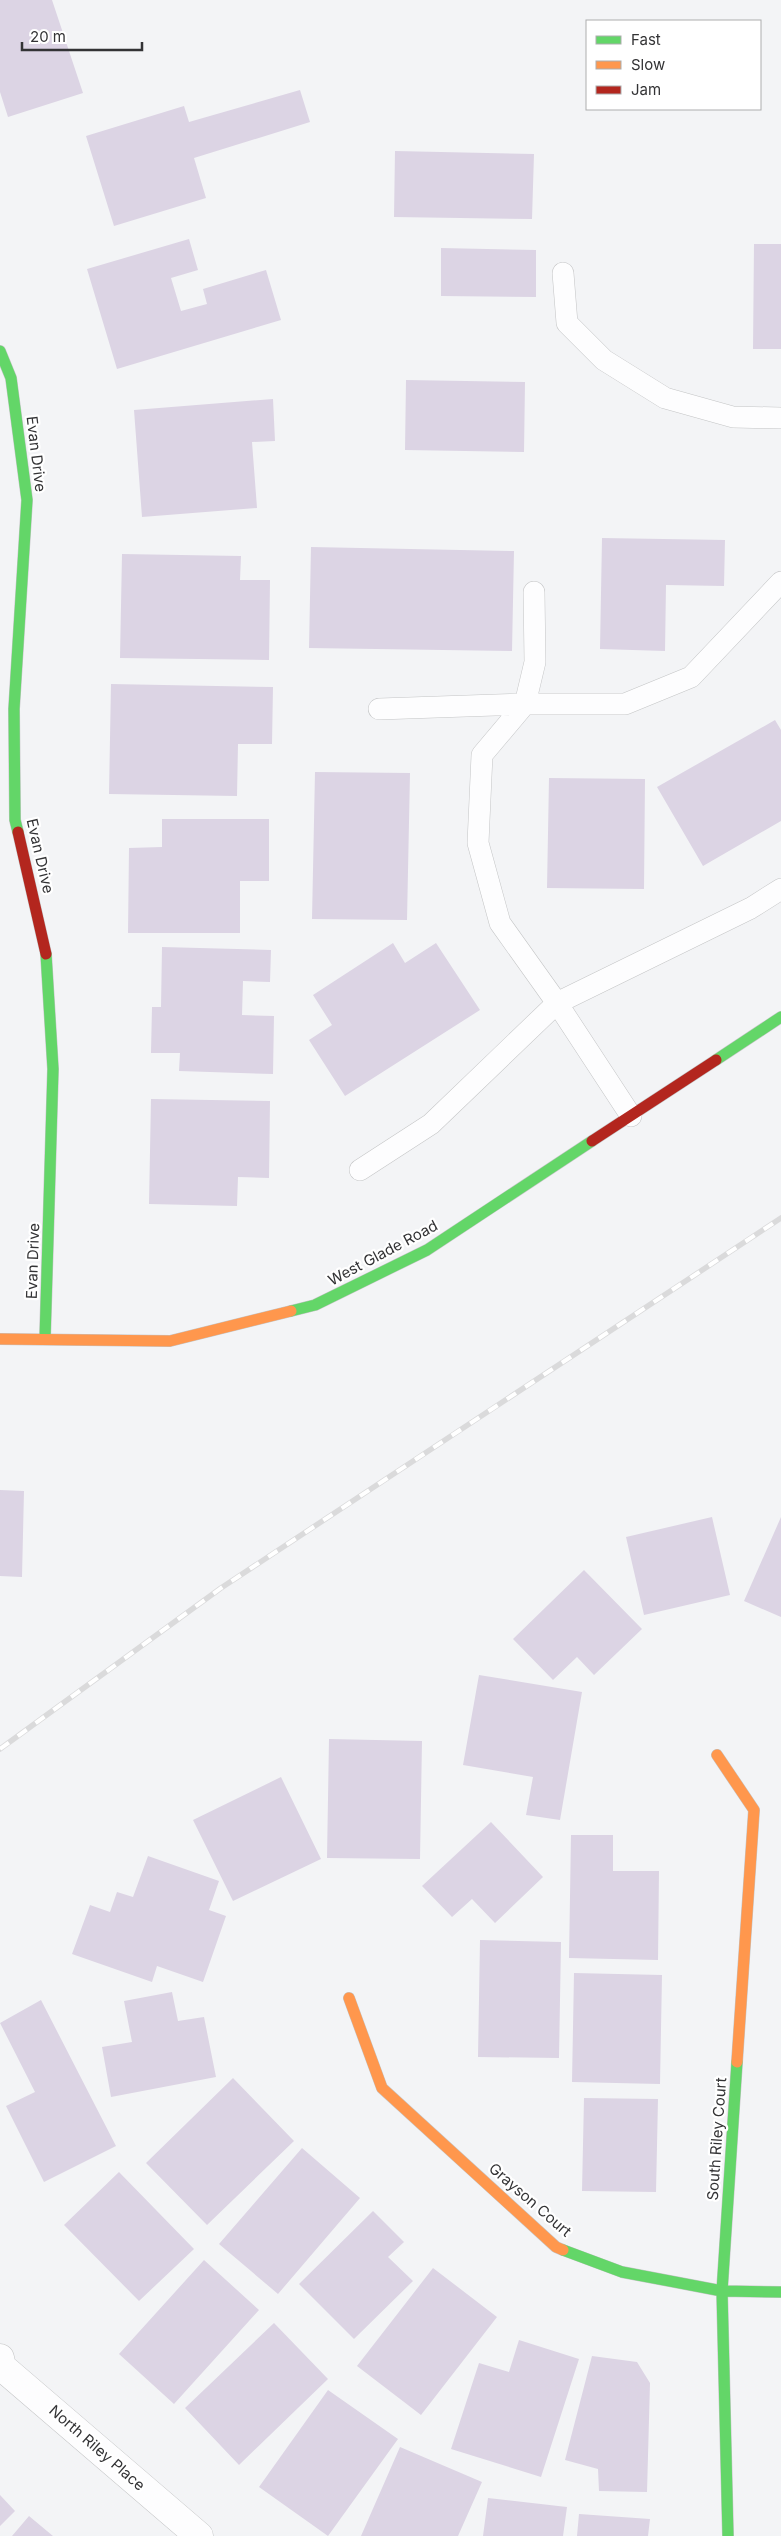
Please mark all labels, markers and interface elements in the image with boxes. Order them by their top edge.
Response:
scale bar [22,20,142,52]
legend [586,20,761,110]
text: 20 m [30,27,66,46]
text: Fast [631,30,661,49]
text: Slow [631,55,665,74]
text: Jam [631,80,661,99]
street label: Evan Drive [22,415,51,493]
street label: Evan Drive [23,817,58,895]
street label: West Glade Road [325,1216,441,1289]
street label: Evan Drive [22,1223,43,1299]
street label: South Riley Court [703,2077,730,2201]
street label: Grayson Court [485,2159,576,2241]
street label: North Riley Place [45,2401,149,2495]

